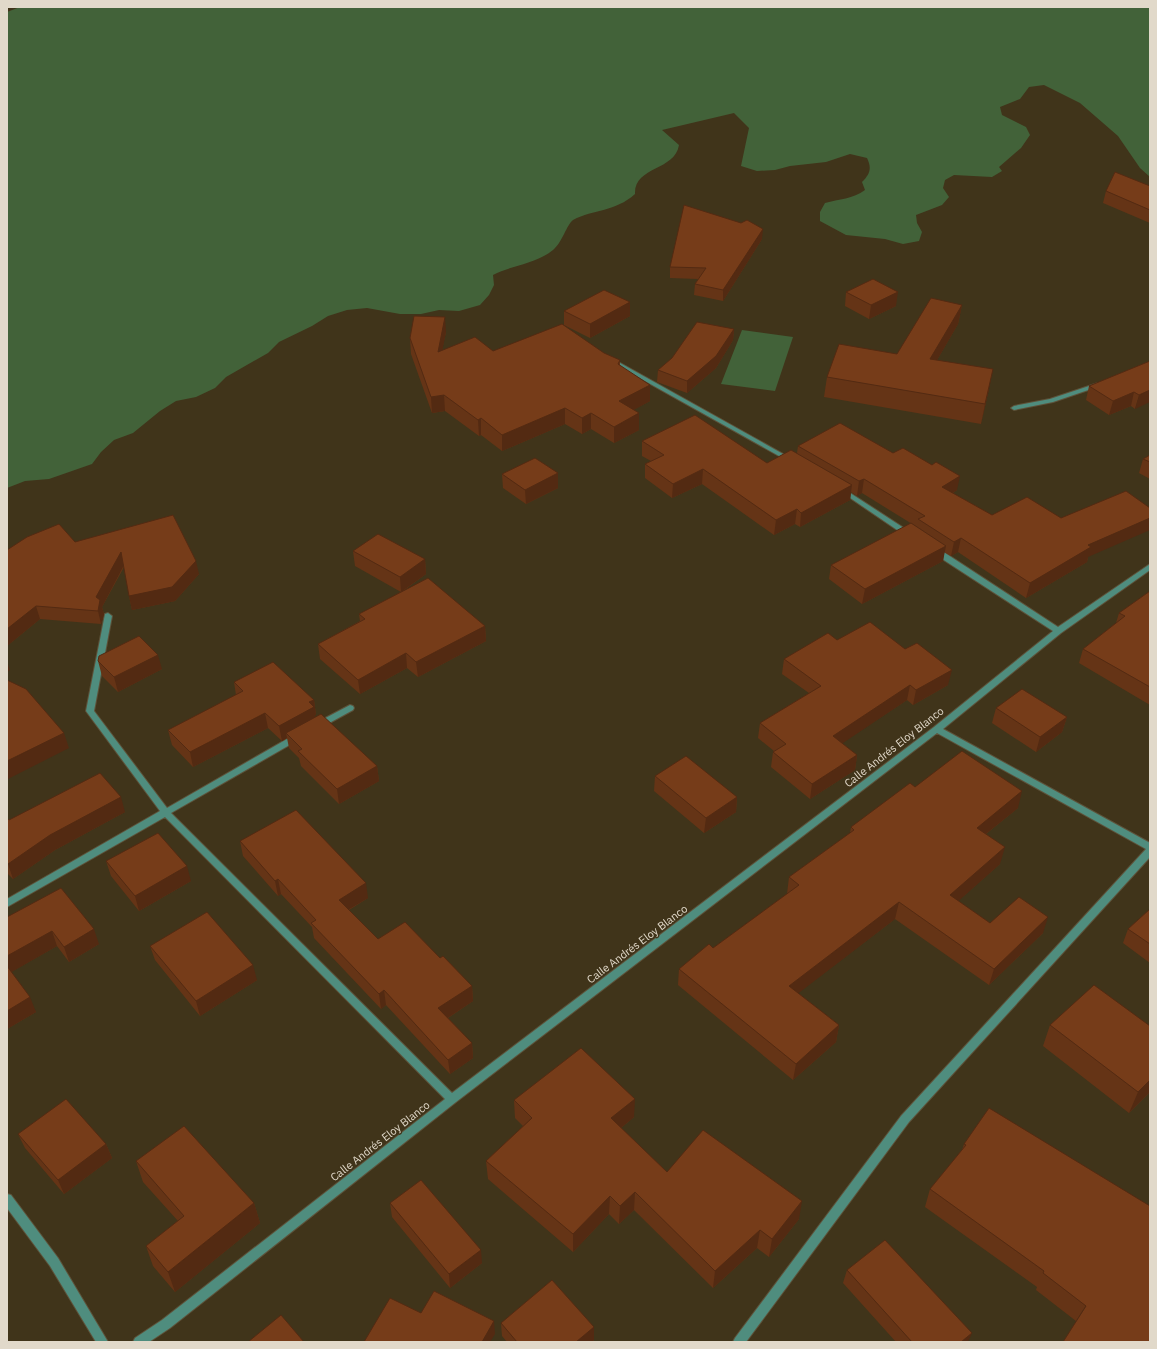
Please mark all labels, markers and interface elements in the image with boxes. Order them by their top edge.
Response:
street label: Calle Andrés Eloy Blanco [841,704,947,790]
street label: Calle Andrés Eloy Blanco [584,902,690,986]
street label: Calle Andrés Eloy Blanco [327,1098,433,1184]

